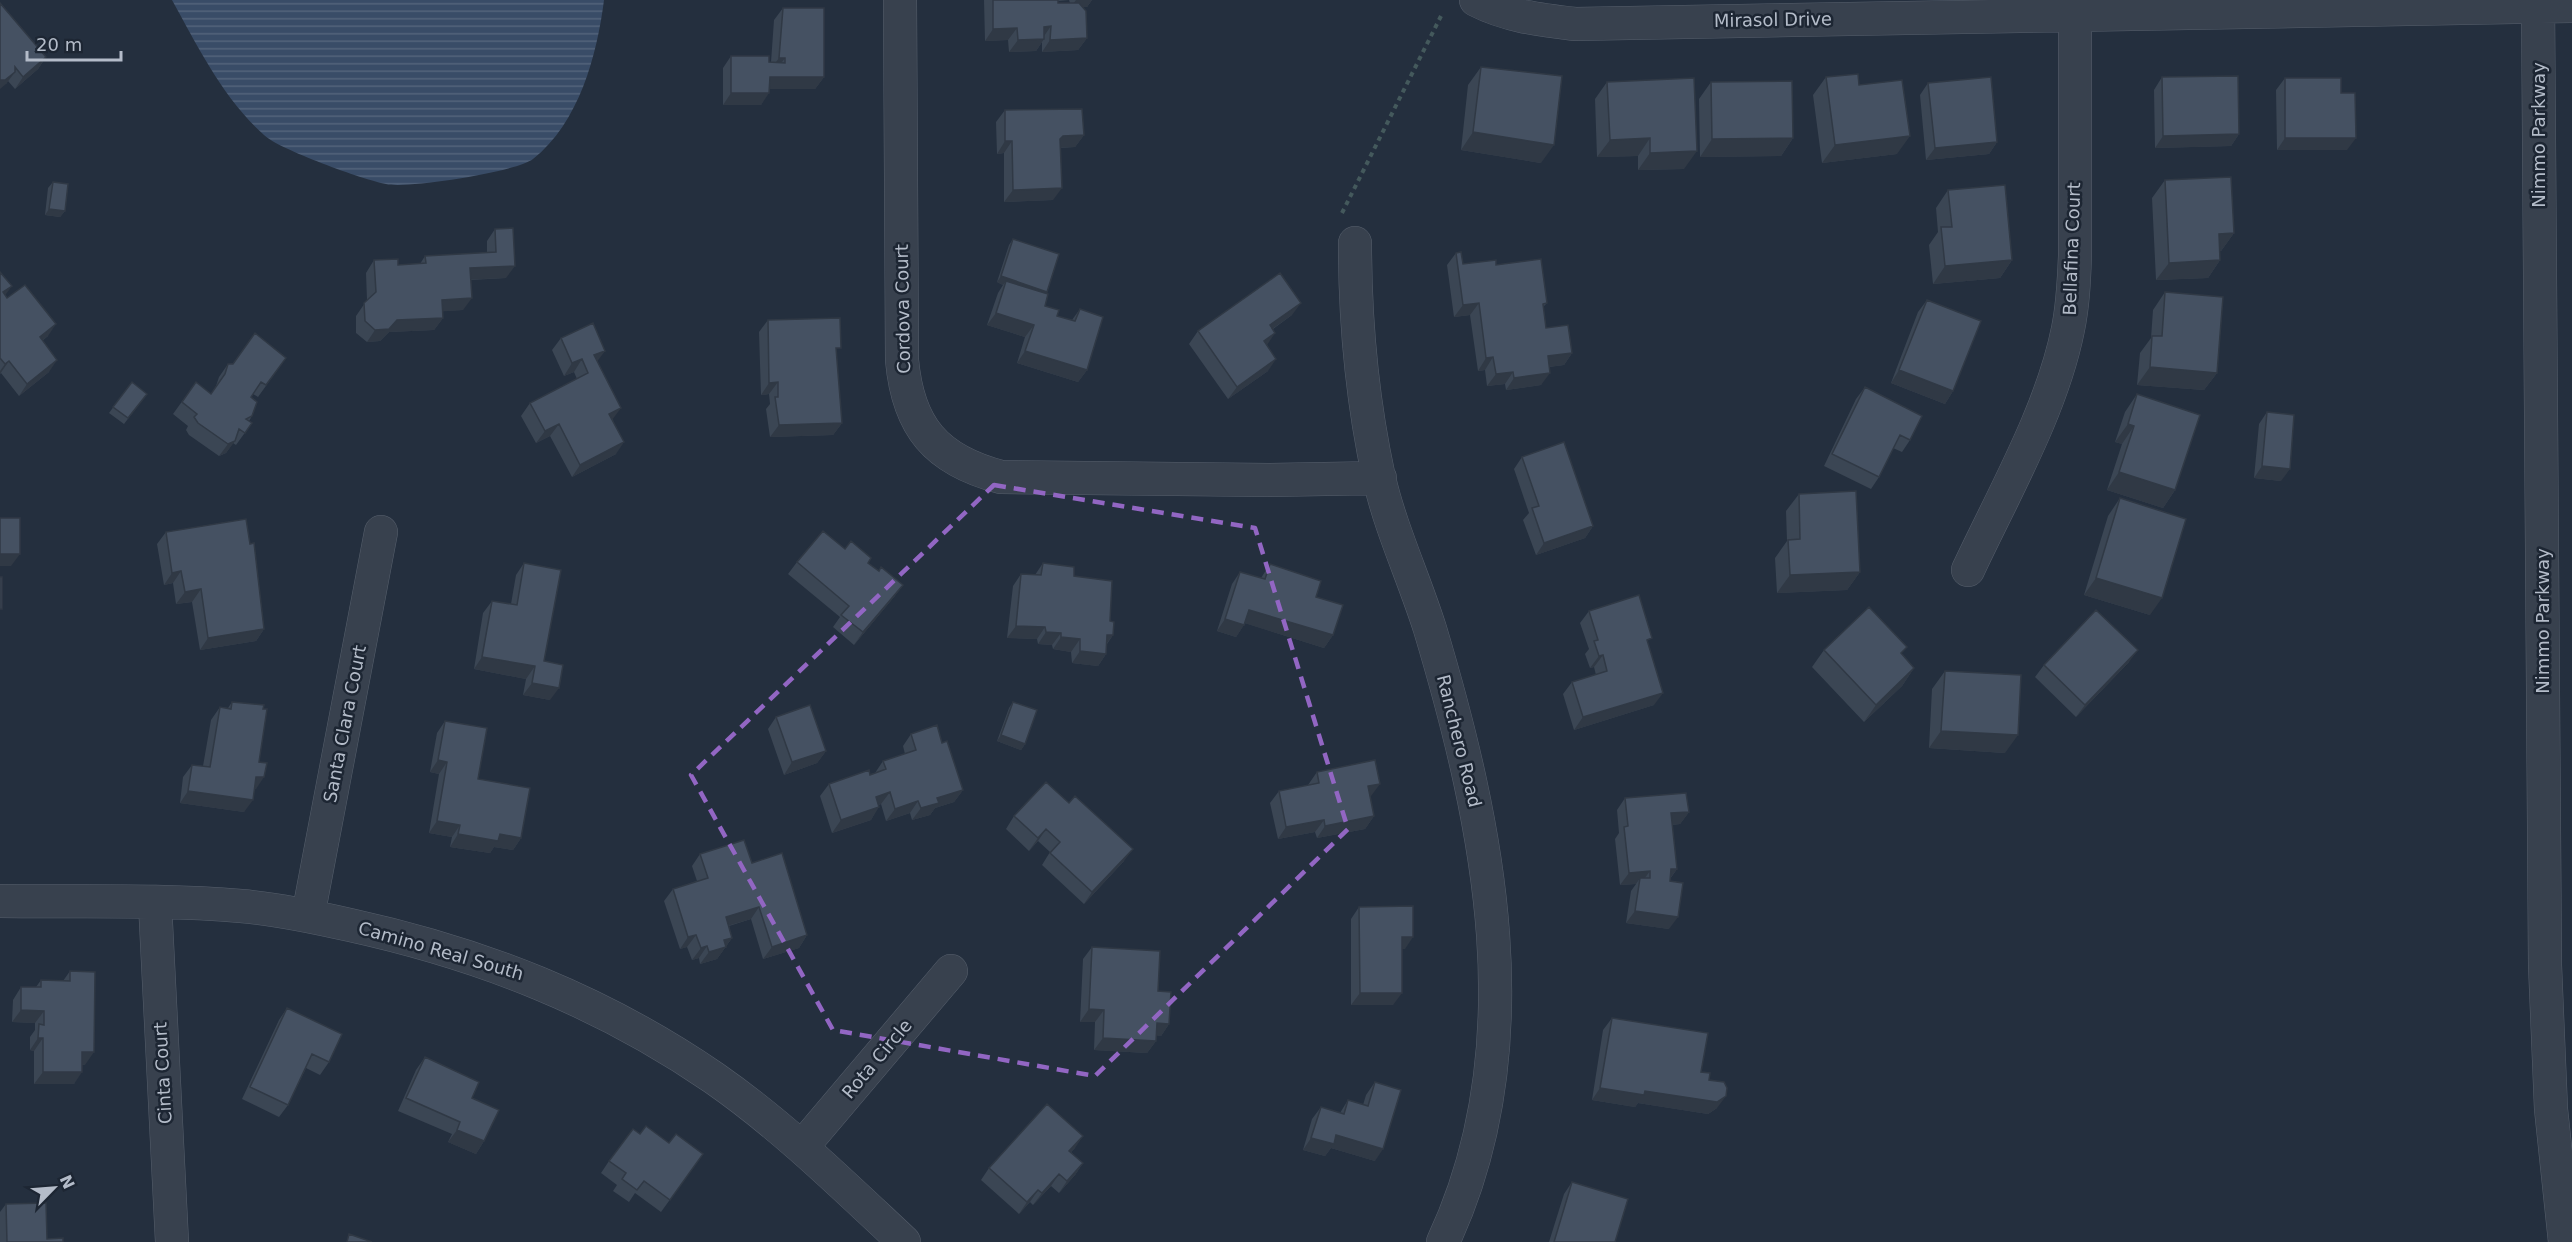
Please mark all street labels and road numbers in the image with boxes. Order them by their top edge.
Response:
street label: Mirasol Drive [1714,8,1832,31]
street label: Nimmo Parkway [2528,62,2549,208]
street label: Bellafina Court [2059,182,2084,316]
street label: Cordova Court [891,244,914,374]
street label: Nimmo Parkway [2532,548,2553,694]
street label: Santa Clara Court [319,643,370,804]
street label: Ranchero Road [1433,672,1486,809]
street label: Camino Real South [356,917,526,984]
street label: Rota Circle [837,1015,916,1103]
street label: Cinta Court [149,1021,176,1125]

